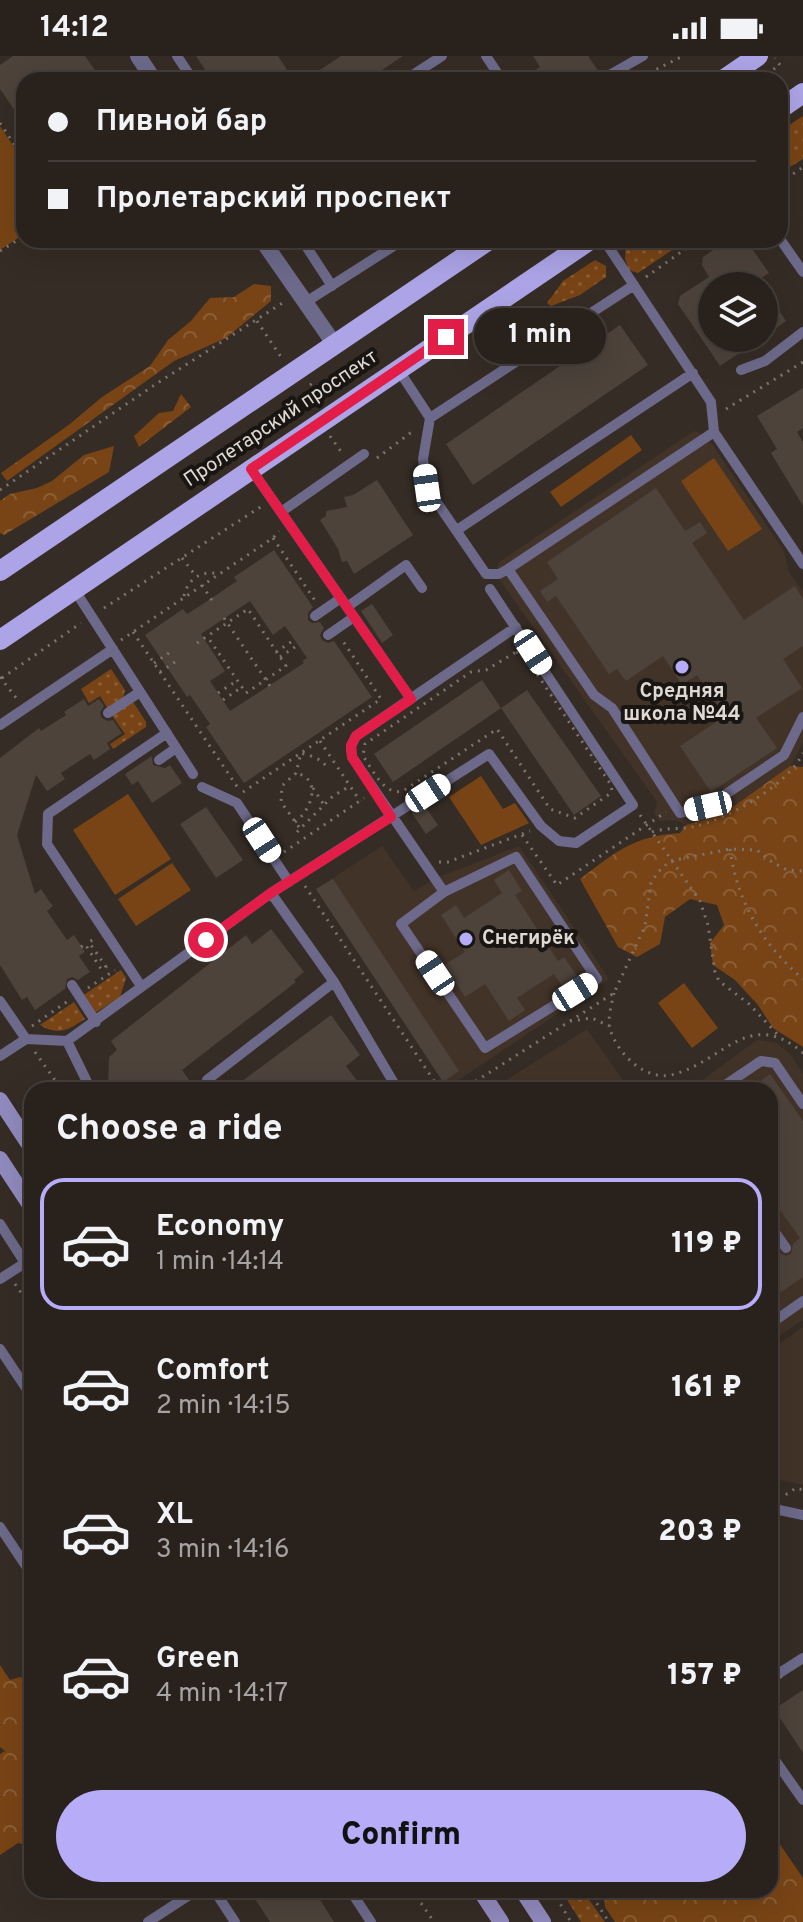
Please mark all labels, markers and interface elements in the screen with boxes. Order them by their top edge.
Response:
text: 14:12 [40,10,109,47]
text: Пивной бар [96,104,267,141]
text: Пролетарский проспект [96,181,451,218]
map controls [698,272,778,352]
button: layers [698,272,778,352]
callout: 1 min [474,309,606,365]
route end [428,319,464,355]
text: 1 min [508,319,572,352]
street label: Пролетарский проспект [179,344,383,494]
car [412,463,442,513]
car [510,625,556,679]
marker: Средняя школа №44 [673,658,691,676]
place label: Средняя школа №44 [623,679,741,728]
car [401,770,455,816]
car [682,789,734,823]
car [239,813,285,867]
route start [188,922,224,958]
place label: Снегирёк [482,926,575,952]
marker: Снегирёк [457,930,475,948]
car [412,946,458,1000]
car [548,969,602,1015]
text: Choose a ride [56,1107,282,1153]
icon: car [60,1208,132,1280]
text: Economy [156,1209,284,1246]
text: 119 ₽ [671,1226,742,1263]
text: 1 min · 14:14 [156,1246,284,1279]
icon: car [60,1352,132,1424]
text: Comfort [156,1353,269,1390]
text: 161 ₽ [671,1370,742,1407]
text: 2 min · 14:15 [156,1390,291,1423]
icon: car [60,1496,132,1568]
text: XL [156,1497,193,1534]
text: 203 ₽ [658,1514,742,1551]
text: 3 min · 14:16 [156,1534,290,1567]
icon: car [60,1640,132,1712]
text: Green [156,1641,240,1678]
text: 157 ₽ [667,1658,742,1695]
text: 4 min · 14:17 [156,1678,288,1711]
button: Confirm [56,1790,746,1882]

